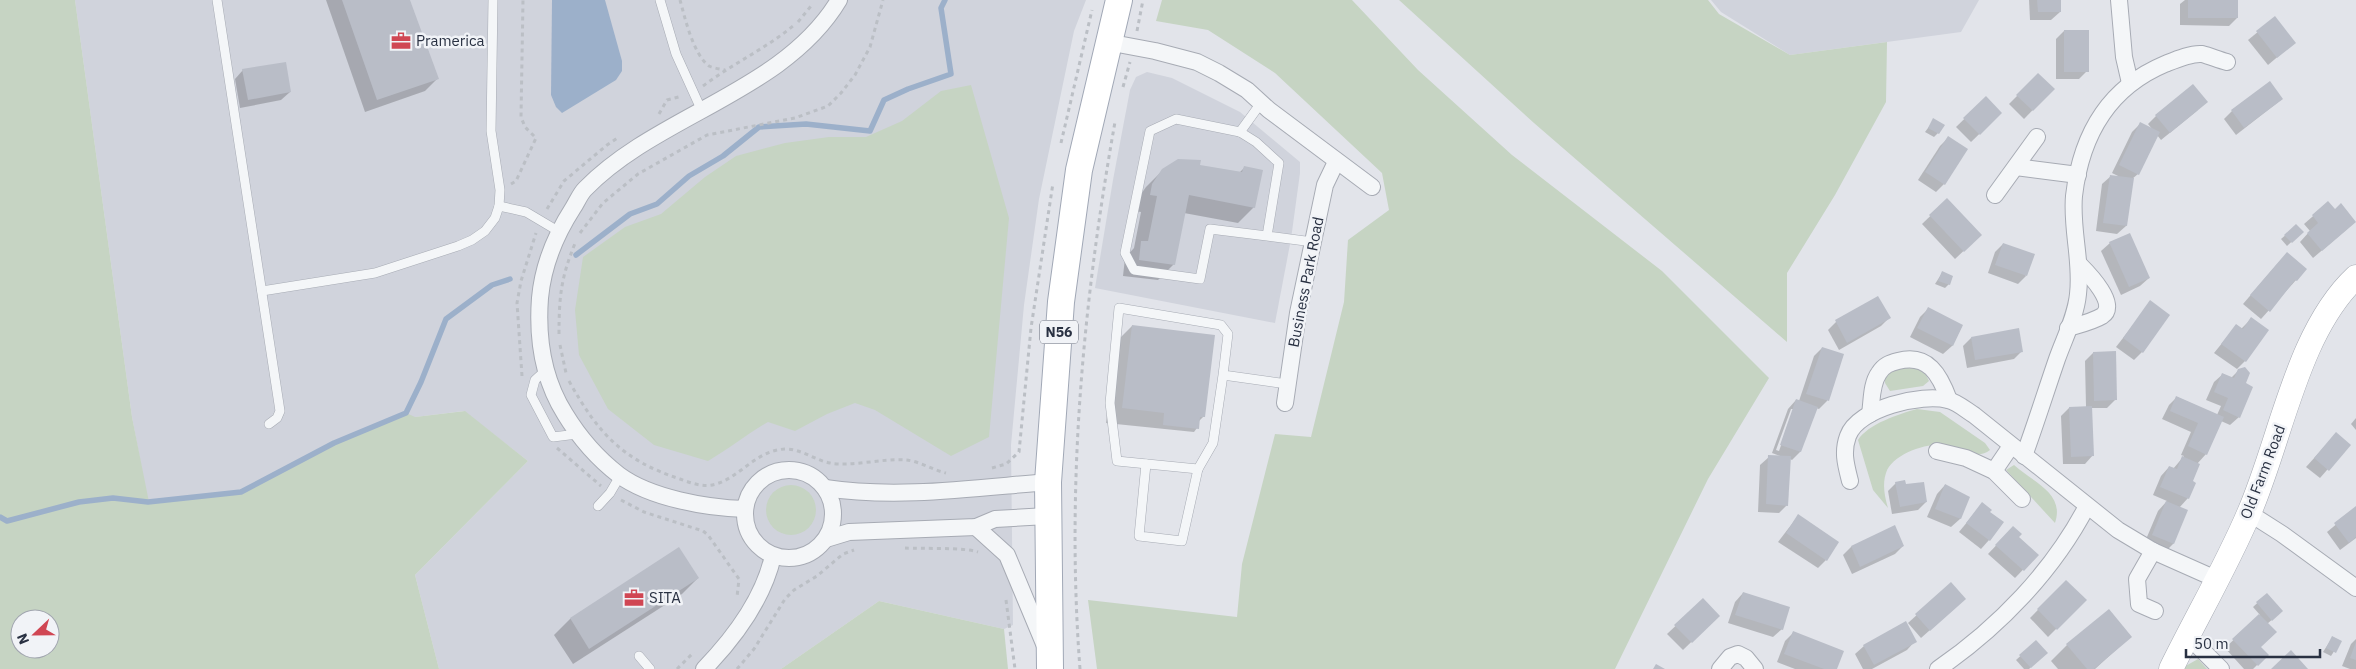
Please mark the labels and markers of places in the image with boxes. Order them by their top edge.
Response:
office icon: Pramerica [390,30,412,52]
place label: Pramerica [416,31,485,50]
office icon: SITA [623,587,645,609]
place label: SITA [649,588,681,607]

